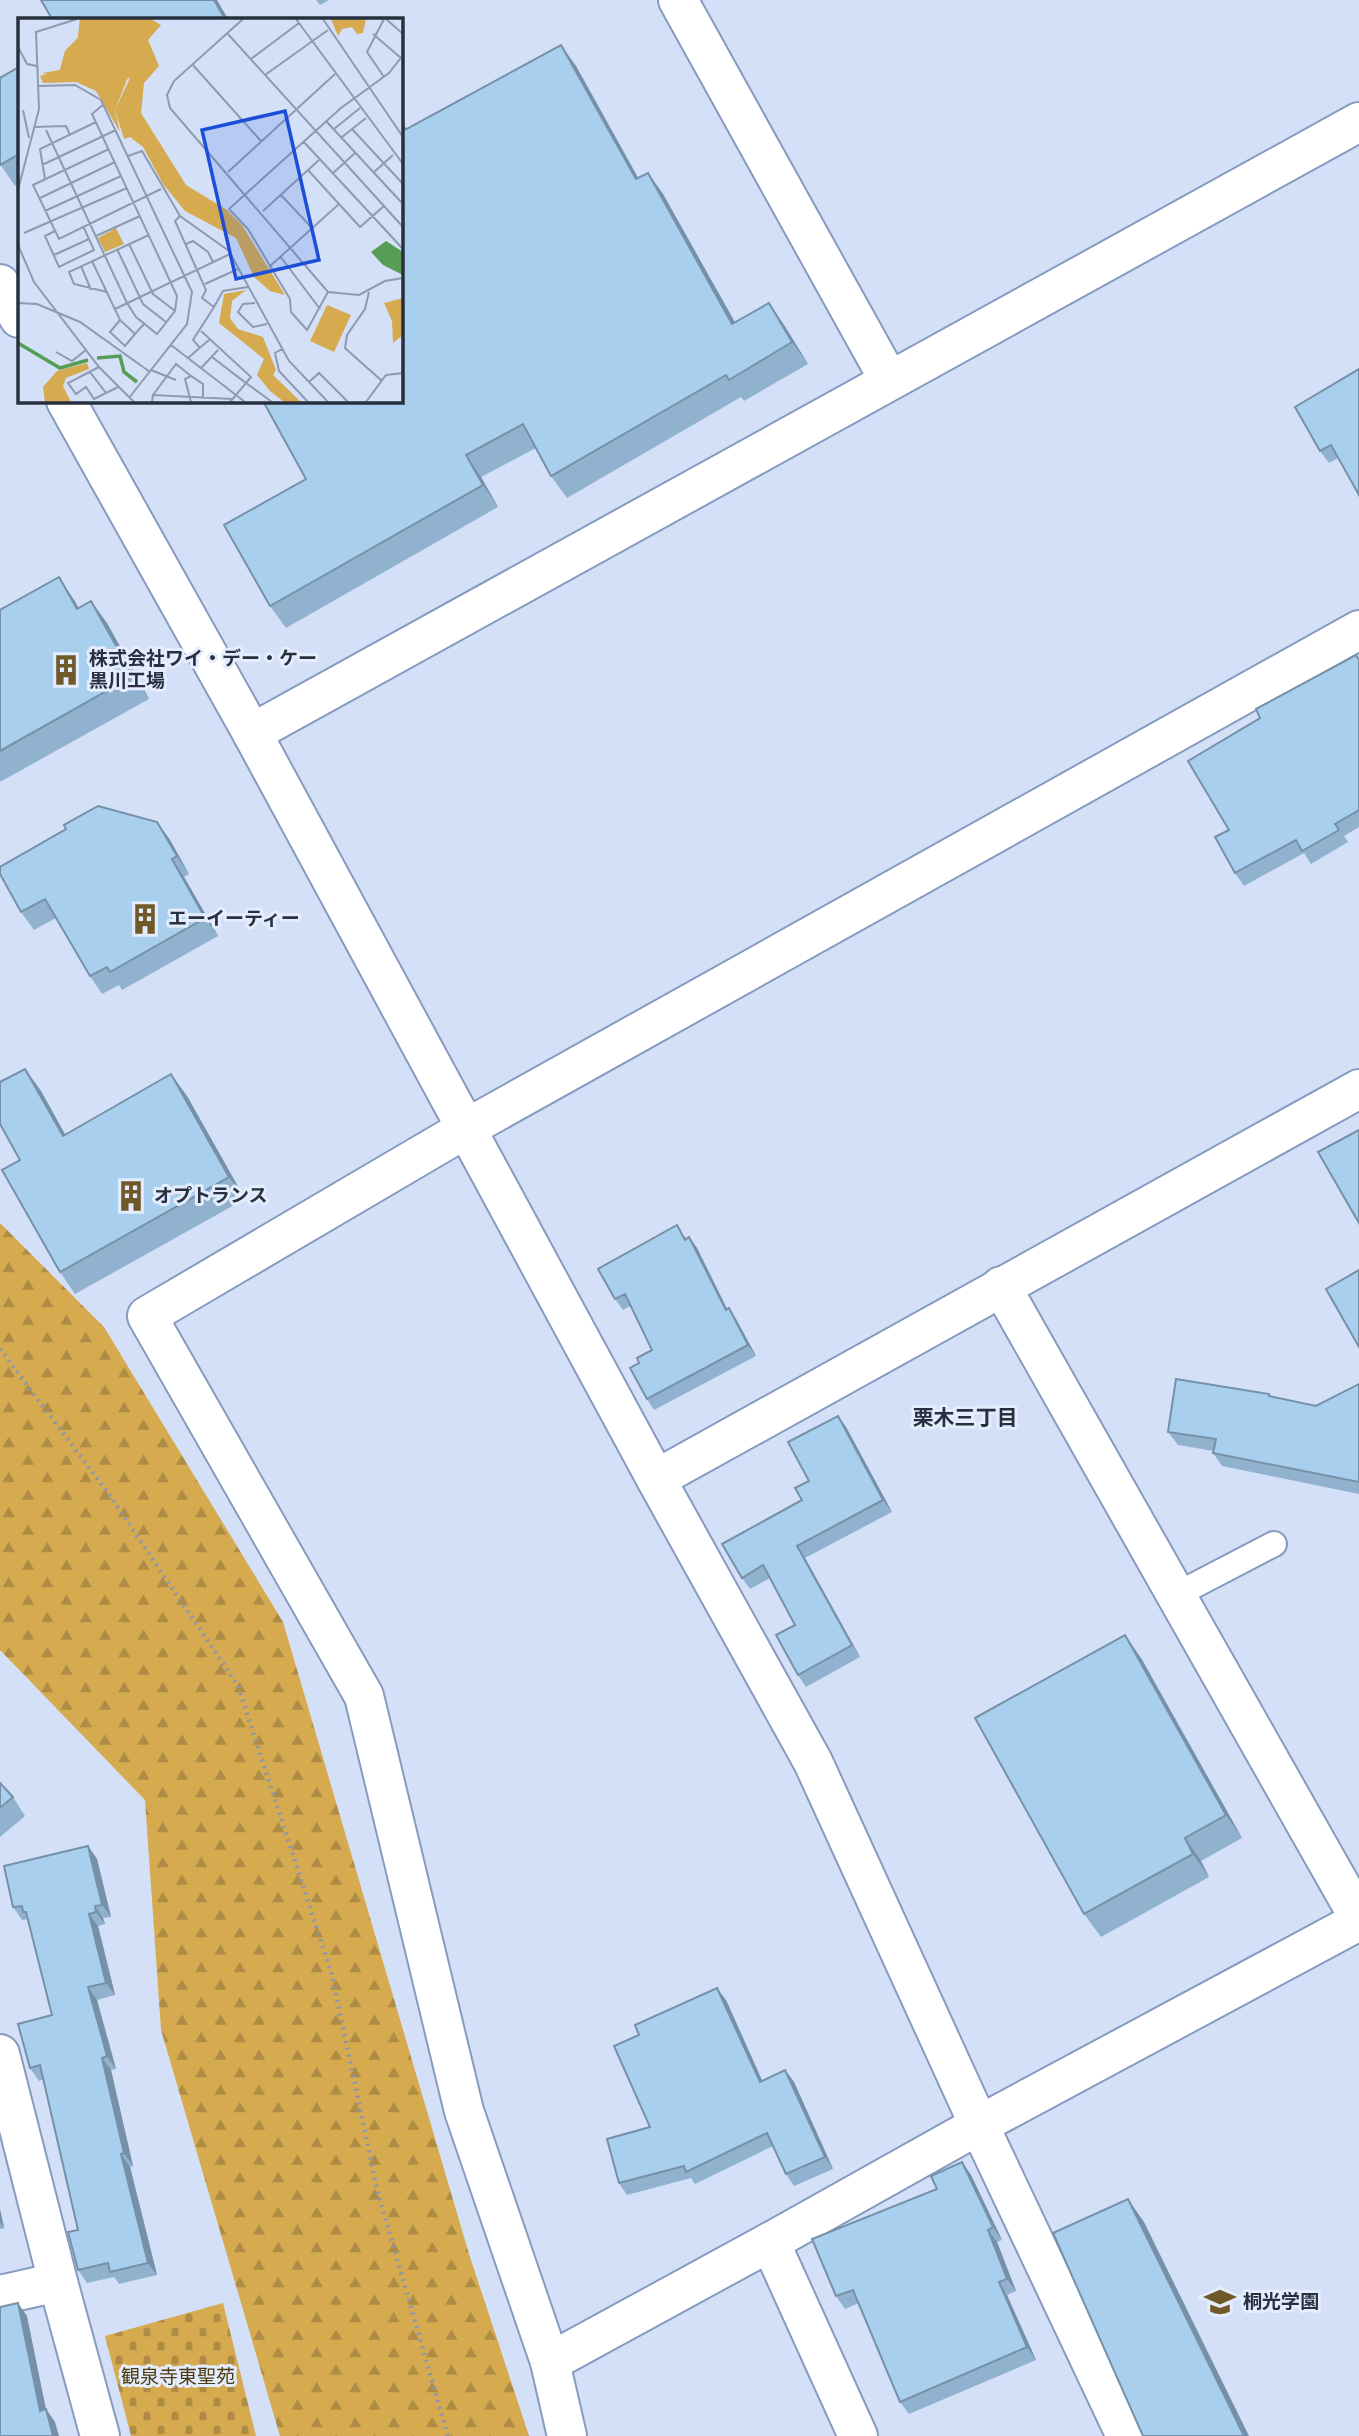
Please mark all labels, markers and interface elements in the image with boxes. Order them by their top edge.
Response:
inset map [18,18,402,402]
place label: 株式会社ワイ・デー・ケー 黒川工場 [89,646,317,695]
building icon: 株式会社ワイ・デー・ケー 黒川工場 [49,653,83,687]
building icon: エーイーティー [128,902,162,936]
place label: エーイーティー [168,906,300,933]
building icon: オプトランス [114,1179,148,1213]
place label: オプトランス [154,1183,268,1210]
district label: 栗木三丁目 [913,1403,1018,1433]
school or university icon: 桐光学園 [1203,2285,1237,2319]
place label: 桐光学園 [1243,2289,1319,2316]
park label: 観泉寺東聖苑 [121,2364,235,2391]

